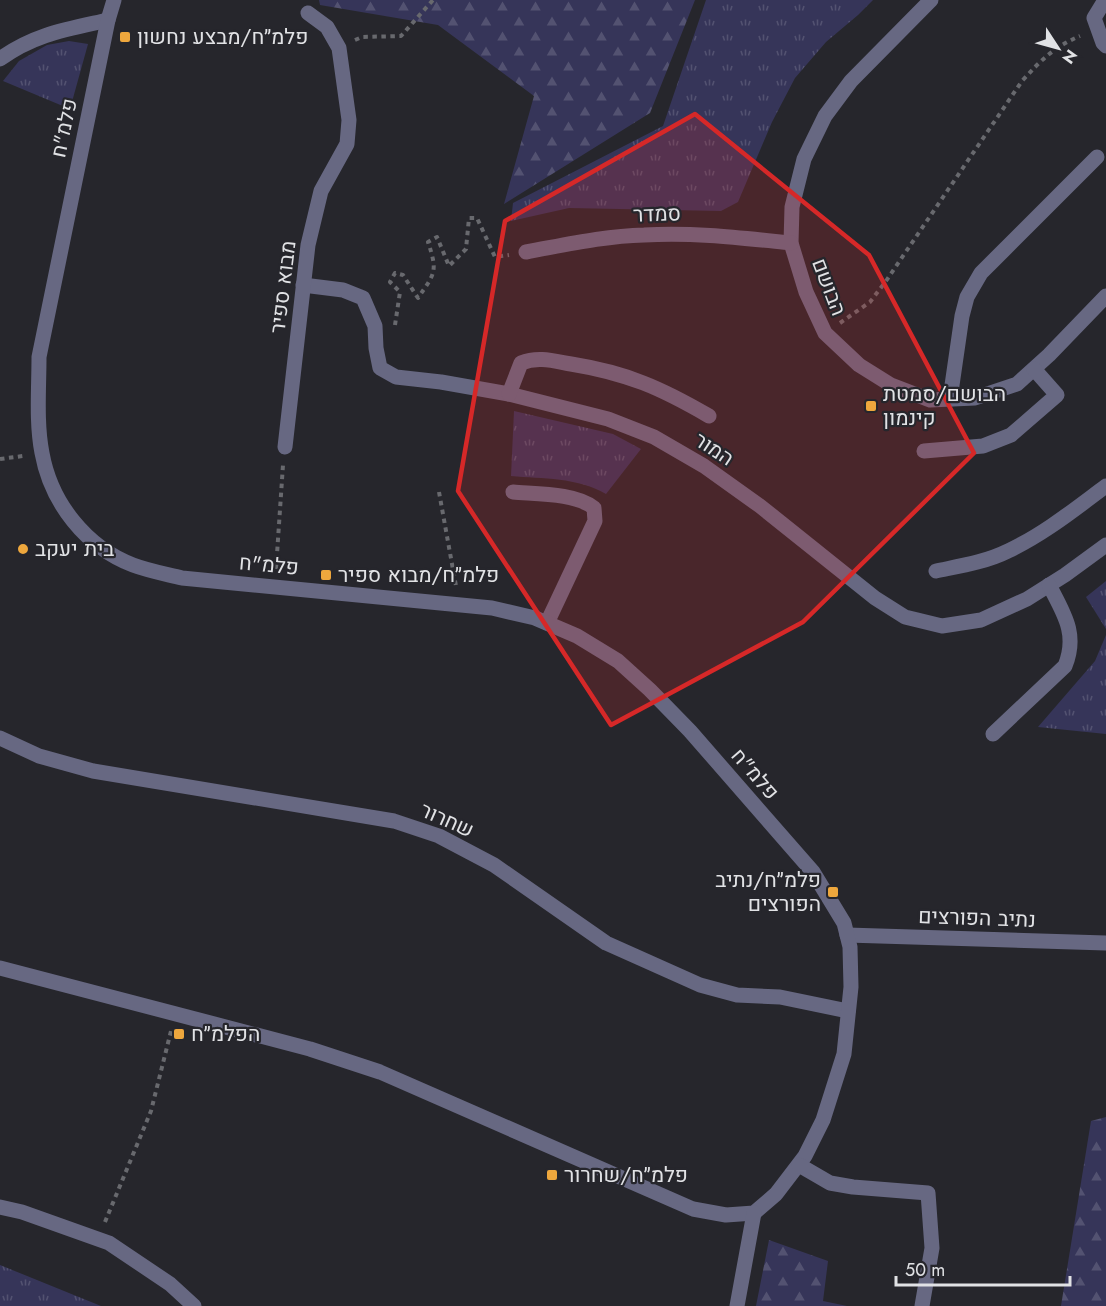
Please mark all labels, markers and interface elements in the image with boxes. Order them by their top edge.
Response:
north arrow [1028,18,1088,78]
place label: פלמ״ח/מבצע נחשון [137,22,308,52]
marker: פלמ״ח/מבצע נחשון [118,30,132,44]
text: N [1057,45,1083,68]
street label: פלמ"ח [43,96,85,160]
street label: סמדר [633,198,681,230]
street label: מבוא ספיר [262,239,304,335]
street label: הבושם [804,254,854,320]
place label: הבושם/סמטת קינמון [883,379,1006,433]
marker: הבושם/סמטת קינמון [864,399,878,413]
street label: המור [688,425,740,473]
place label: בית יעקב [35,534,114,564]
marker: בית יעקב [16,542,30,556]
street label: פלמ"ח [238,547,300,583]
place label: פלמ״ח/מבוא ספיר [338,560,499,590]
marker: פלמ״ח/מבוא ספיר [319,568,333,582]
street label: פלמ"ח [724,742,786,806]
street label: שחרור [415,795,479,845]
place label: פלמ״ח/נתיב הפורצים [715,865,821,919]
marker: פלמ״ח/נתיב הפורצים [826,885,840,899]
street label: נתיב הפורצים [918,901,1036,935]
place label: הפלמ״ח [191,1019,260,1049]
marker: הפלמ״ח [172,1027,186,1041]
place label: פלמ״ח/שחרור [564,1160,688,1190]
marker: פלמ״ח/שחרור [545,1168,559,1182]
scale bar [896,1249,1070,1287]
text: 50 m [905,1257,945,1283]

